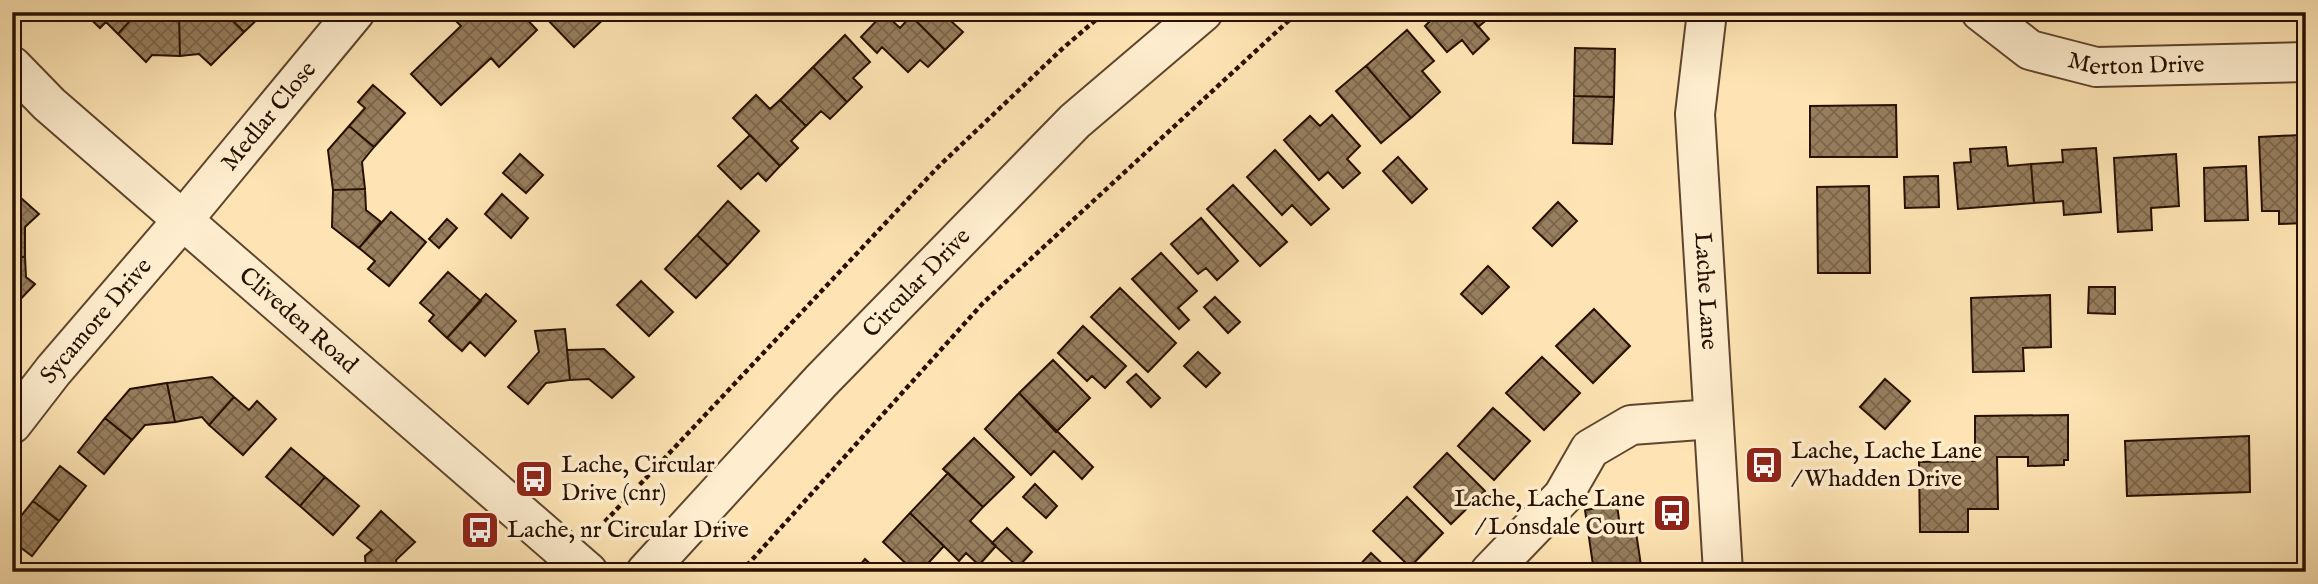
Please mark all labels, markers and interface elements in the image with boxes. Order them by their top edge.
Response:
street label: Merton Drive [2064,45,2205,83]
street label: Medlar Close [214,55,323,177]
street label: Circular Drive [856,221,977,345]
street label: Lache Lane [1687,231,1725,351]
street label: Sycamore Drive [33,252,159,390]
street label: Cliveden Road [232,260,364,381]
place label: Lache, Lache Lane / Whadden Drive [1791,436,1982,495]
bus stop icon: Lache, Lache Lane / Whadden Drive [1743,444,1785,486]
place label: Lache, Circular Drive (cnr) [561,450,715,509]
bus stop icon: Lache, Circular Drive (cnr) [513,458,555,500]
place label: Lache, Lache Lane / Lonsdale Court [1454,484,1645,543]
bus stop icon: Lache, Lache Lane / Lonsdale Court [1651,492,1693,534]
bus stop icon: Lache, nr Circular Drive [459,509,501,551]
place label: Lache, nr Circular Drive [507,515,749,546]

